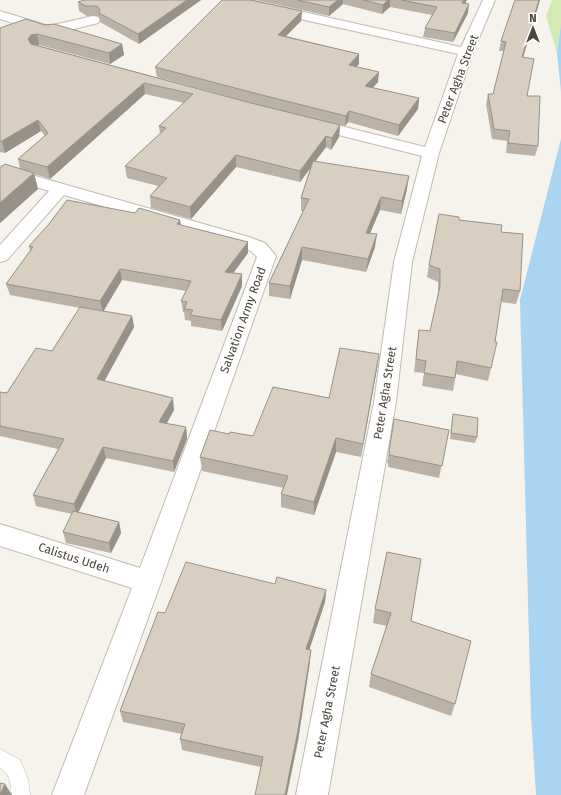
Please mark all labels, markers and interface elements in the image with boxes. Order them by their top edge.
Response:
north arrow [513,8,553,48]
text: N [529,12,537,25]
street label: Peter Agha Street [435,32,482,125]
street label: Salvation Army Road [217,265,269,375]
street label: Peter Agha Street [371,345,399,441]
street label: Calistus Udeh [36,540,112,576]
street label: Peter Agha Street [311,664,343,760]

